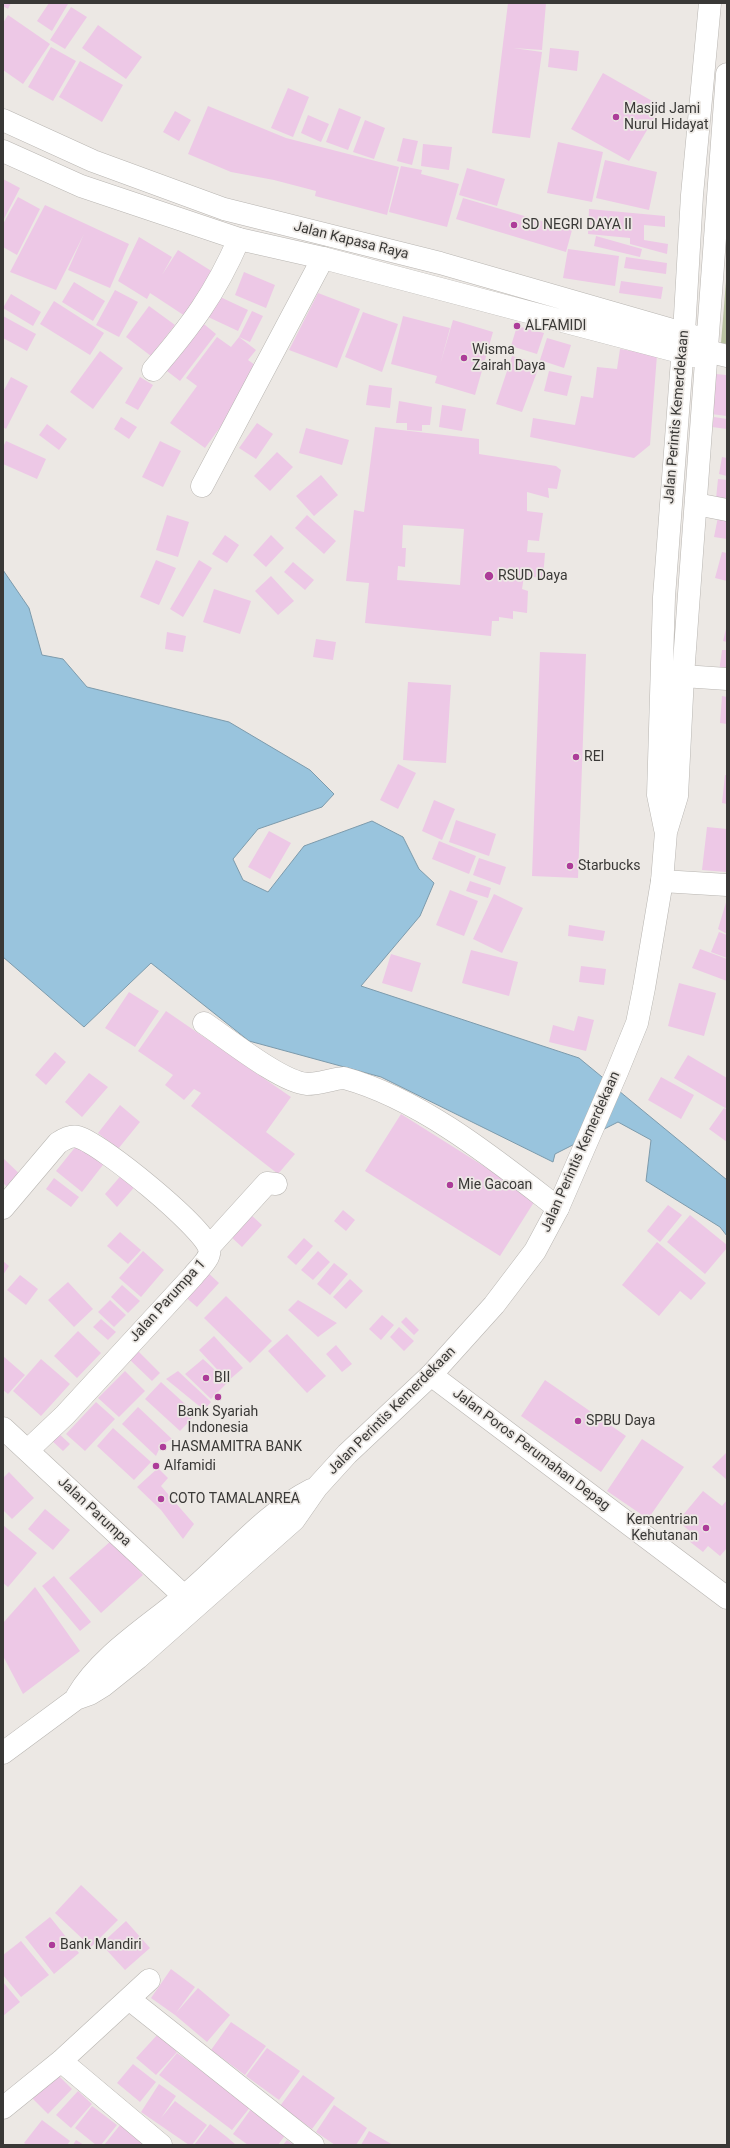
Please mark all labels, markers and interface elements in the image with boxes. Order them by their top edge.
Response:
place label: Masjid Jami Nurul Hidayat [624,101,709,134]
marker: Masjid Jami Nurul Hidayat [611,112,621,122]
place label: SD NEGRI DAYA II [522,217,632,233]
street label: Jalan Kapasa Raya [292,219,410,263]
marker: SD NEGRI DAYA II [509,220,519,230]
place label: ALFAMIDI [525,318,586,334]
marker: ALFAMIDI [512,321,522,331]
street label: Jalan Perintis Kemerdekaan [661,330,693,504]
place label: Wisma Zairah Daya [472,342,546,374]
marker: Wisma Zairah Daya [459,353,469,363]
place label: RSUD Daya [498,568,568,584]
marker: RSUD Daya [483,570,495,582]
place label: REI [584,749,604,765]
marker: REI [571,752,581,762]
place label: Starbucks [578,858,640,874]
marker: Starbucks [565,861,575,871]
street label: Jalan Perintis Kemerdekaan [538,1069,624,1235]
place label: Mie Gacoan [458,1177,532,1193]
marker: Mie Gacoan [445,1180,455,1190]
street label: Jalan Parumpa 1 [126,1256,210,1346]
street label: Jalan Perintis Kemerdekaan [325,1344,459,1478]
place label: BII [214,1370,230,1386]
marker: BII [201,1373,211,1383]
street label: Jalan Poros Perumahan Depag [449,1385,613,1515]
marker: Bank Syariah Indonesia [213,1392,223,1402]
place label: Bank Syariah Indonesia [178,1404,258,1436]
place label: SPBU Daya [586,1413,655,1429]
marker: SPBU Daya [573,1416,583,1426]
place label: HASMAMITRA BANK [171,1439,302,1455]
marker: HASMAMITRA BANK [158,1442,168,1452]
place label: Alfamidi [164,1458,216,1474]
marker: Alfamidi [151,1461,161,1471]
street label: Jalan Parumpa [54,1474,134,1550]
place label: COTO TAMALANREA [169,1491,300,1507]
marker: COTO TAMALANREA [156,1494,166,1504]
place label: Kementrian Kehutanan [626,1512,698,1544]
marker: Kementrian Kehutanan [701,1523,711,1533]
place label: Bank Mandiri [60,1937,142,1953]
marker: Bank Mandiri [47,1940,57,1950]

